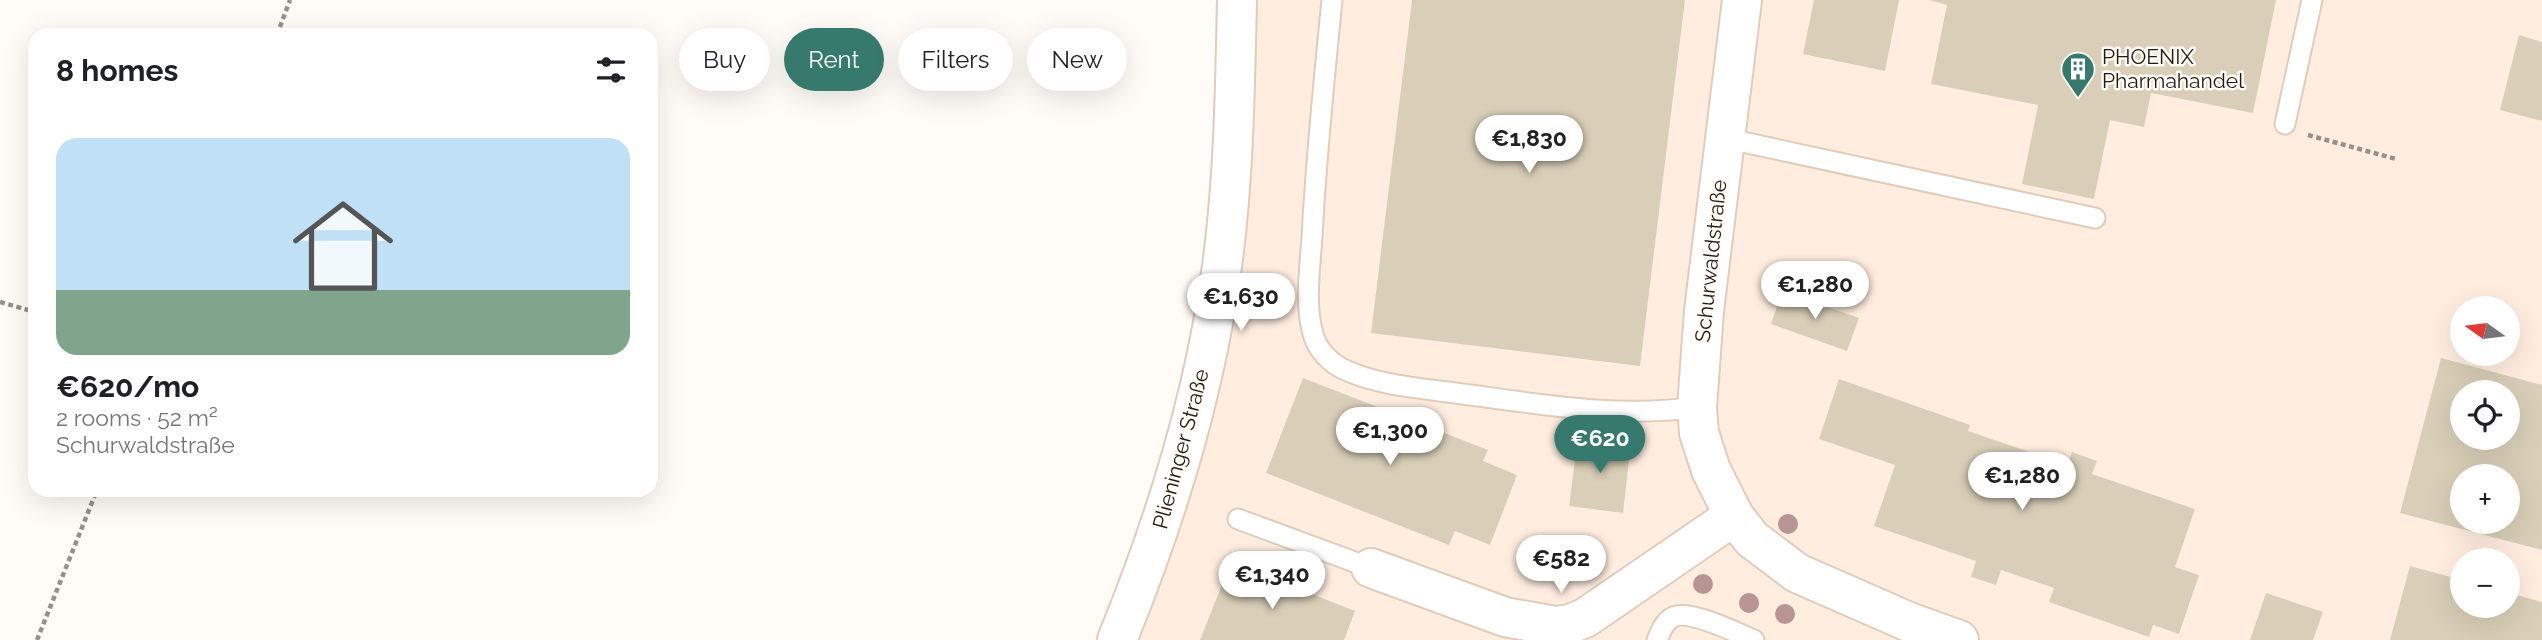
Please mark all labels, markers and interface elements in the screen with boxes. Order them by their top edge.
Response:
chip: Buy [679,28,770,91]
chip: Rent [784,28,884,91]
chip: Filters [898,28,1013,91]
chip: New [1027,28,1127,91]
place label: PHOENIX Pharmahandel [2102,44,2244,93]
building icon: PHOENIX Pharmahandel [2059,50,2097,99]
icon: filters [592,51,630,89]
text: 8 homes [56,53,178,88]
pin: €1,830 [1472,116,1586,175]
text: €1,830 [1491,124,1567,151]
street label: Schurwaldstraße [1690,178,1731,343]
icon: home [280,183,406,309]
pin: €1,280 [1758,262,1872,321]
text: €1,280 [1777,270,1853,297]
pin: €1,630 [1184,274,1298,333]
text: €1,630 [1203,282,1279,309]
north arrow [2450,296,2520,366]
map controls [2450,296,2520,618]
street label: Plieninger Straße [1147,366,1214,532]
text: €620/mo [56,369,199,404]
button: locate [2450,380,2520,450]
text: 2 rooms · 52 m² [56,404,218,431]
pin: €1,300 [1333,407,1447,467]
text: €1,300 [1352,416,1428,443]
pin: €620 [1559,416,1641,475]
text: €620 [1570,424,1630,451]
text: Schurwaldstraße [56,431,235,458]
pin: €1,280 [1965,452,2079,512]
text: €1,280 [1984,461,2060,488]
button: + [2450,464,2520,534]
pin: €582 [1520,536,1602,595]
text: €582 [1532,544,1590,571]
button: − [2450,548,2520,618]
pin: €1,340 [1215,552,1329,611]
text: €1,340 [1234,560,1310,587]

